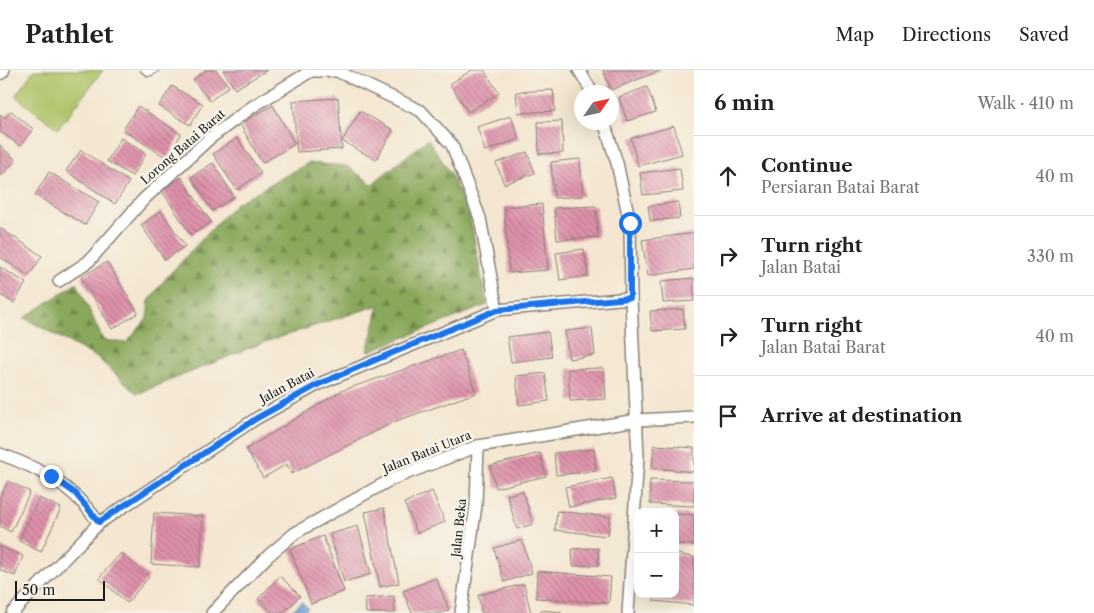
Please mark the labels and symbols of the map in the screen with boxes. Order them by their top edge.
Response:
north arrow [574,85,619,130]
street label: Lorong Batai Barat [137,105,229,187]
route start [619,212,642,235]
street label: Jalan Batai [255,365,317,407]
street label: Jalan Batai Utara [379,427,474,477]
route end [40,465,63,488]
street label: Jalan Beka [448,497,469,560]
scale bar [15,578,105,601]

